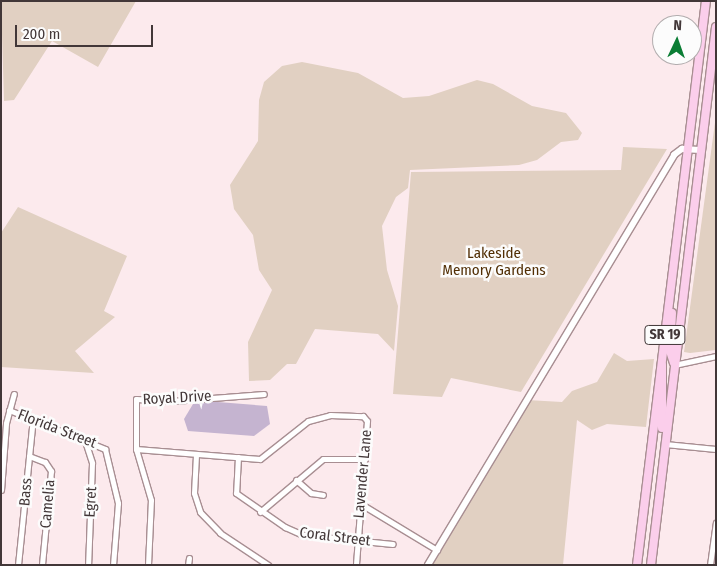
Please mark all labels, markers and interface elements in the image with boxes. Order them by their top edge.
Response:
scale bar [18,15,155,47]
north arrow [652,15,702,65]
text: N [673,17,682,34]
text: 200 m [23,25,60,43]
park label: Lakeside Memory Gardens [442,244,546,279]
road number: SR 19 [644,324,686,346]
street label: Royal Drive [142,387,212,409]
street label: Florida Street [15,406,99,452]
street label: Lavender Lane [350,429,376,519]
street label: Bass [16,477,36,507]
street label: Camelia [37,479,59,529]
street label: Egret [81,486,101,518]
street label: Coral Street [298,524,372,550]

